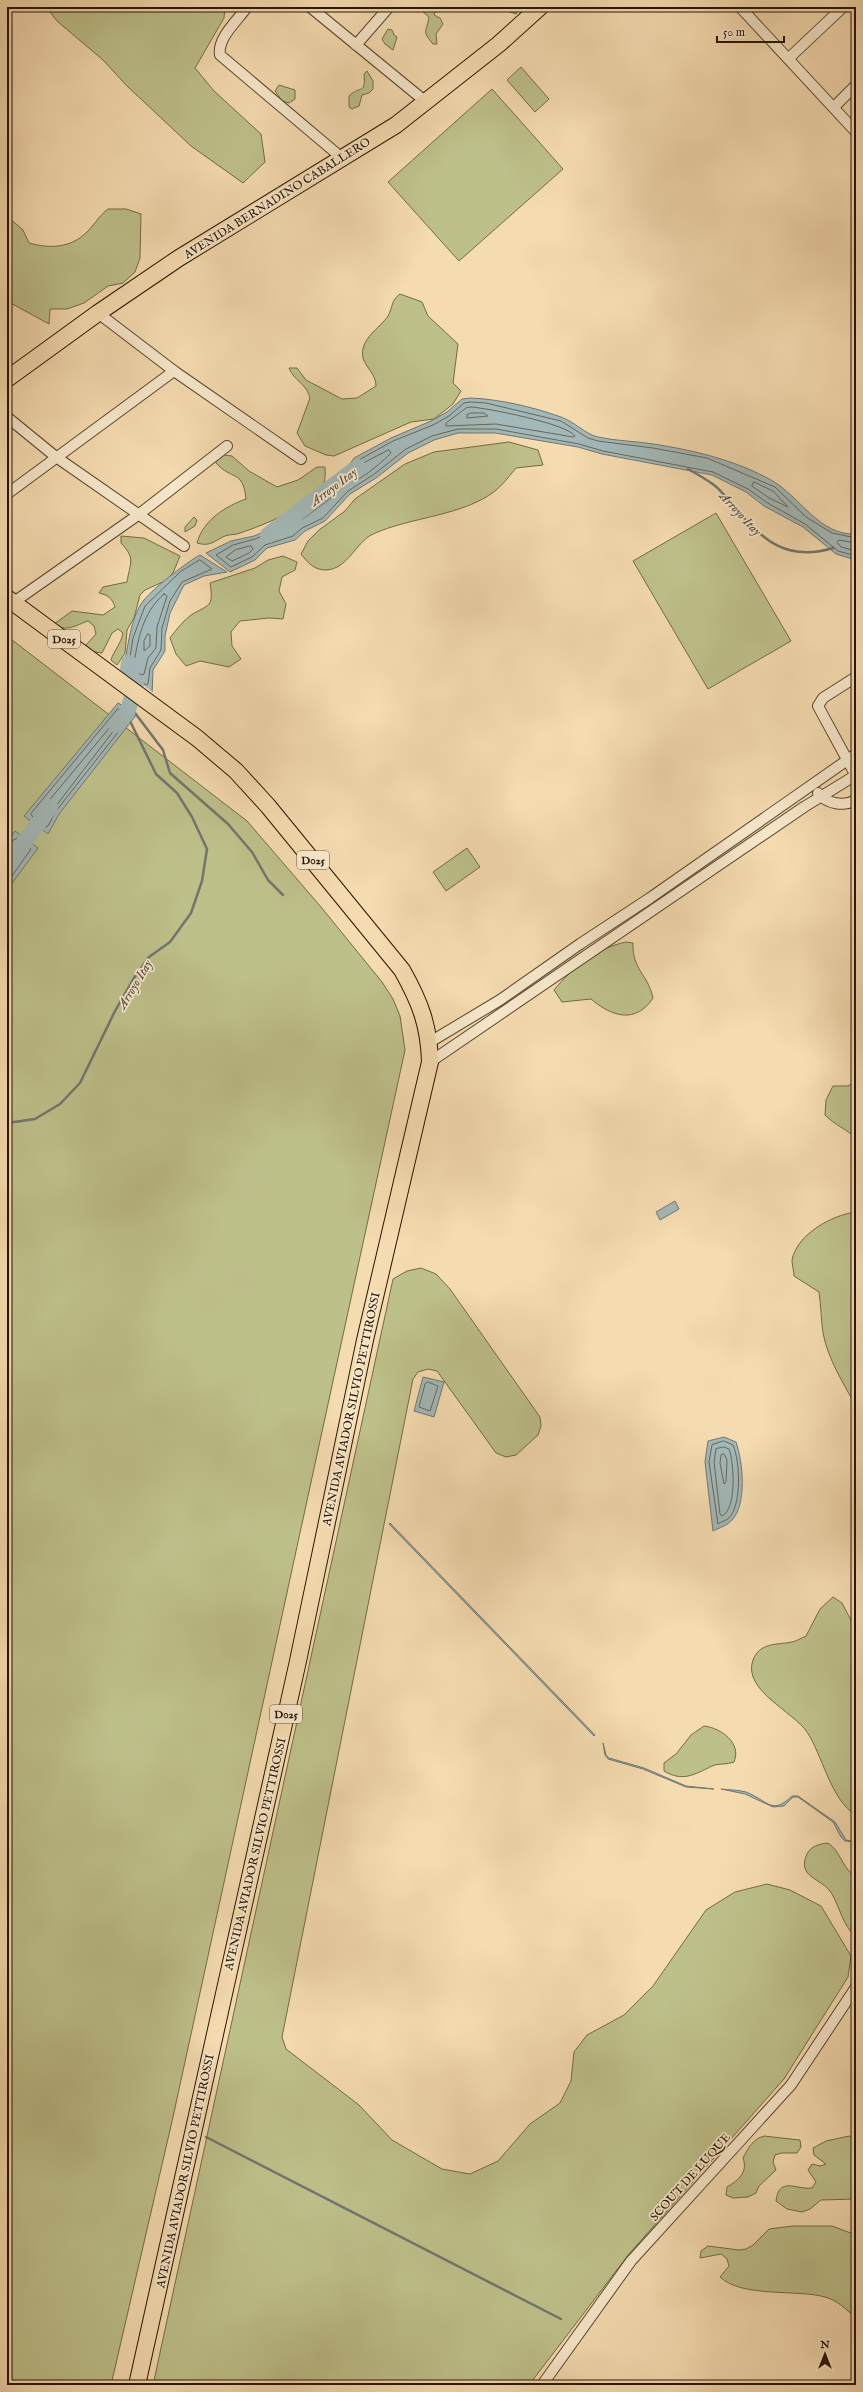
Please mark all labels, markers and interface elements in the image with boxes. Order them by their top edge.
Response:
scale bar [717,18,784,44]
text: 50 m [723,25,745,40]
street label: AVENIDA BERNADINO CABALLERO [180,134,373,263]
water label: Arroyo Itay [305,464,361,512]
water label: Arroyo Itay [714,487,765,540]
road number: D025 [48,630,80,648]
road number: D025 [297,851,329,869]
water label: Arroyo Itay [113,957,157,1014]
street label: AVENIDA AVIADOR SILVIO PETTIROSSI [319,1291,384,1528]
road number: D025 [270,1705,302,1723]
street label: AVENIDA AVIADOR SILVIO PETTIROSSI [221,1736,290,1973]
street label: AVENIDA AVIADOR SILVIO PETTIROSSI [153,2053,218,2290]
street label: SCOUT DE LUQUE [647,2130,734,2224]
north arrow [805,2334,845,2374]
text: N [819,2338,830,2352]

